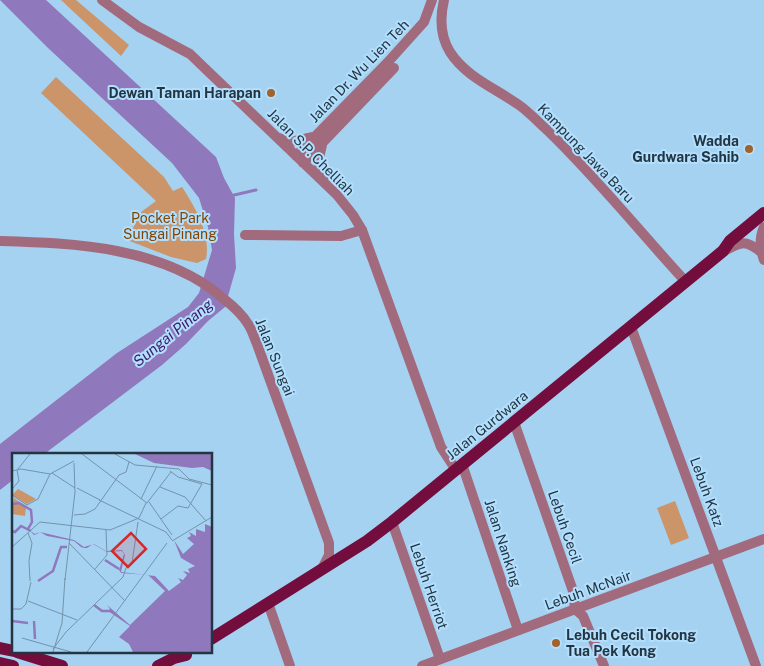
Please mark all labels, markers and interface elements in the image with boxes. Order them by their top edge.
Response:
street label: Jalan Dr. Wu Lien Teh [306,17,412,125]
place label: Dewan Taman Harapan [108,85,261,101]
marker: Dewan Taman Harapan [265,87,277,99]
street label: Kampung Jawa Baru [535,100,637,206]
street label: Jalan S.P. Chelliah [264,105,358,199]
place label: Wadda Gurdwara Sahib [632,133,739,165]
marker: Wadda Gurdwara Sahib [743,143,755,155]
park label: Pocket Park Sungai Pinang [123,210,217,242]
water label: Sungai Pinang [130,295,216,370]
street label: Jalan Sungai [252,316,298,398]
street label: Jalan Gurdwara [443,387,531,463]
inset map [12,453,212,654]
street label: Lebuh Katz [687,455,727,529]
street label: Lebuh Cecil [545,488,585,566]
street label: Jalan Nanking [481,497,525,589]
street label: Lebuh Herriot [407,541,451,631]
street label: Lebuh McNair [543,567,633,613]
place label: Lebuh Cecil Tokong Tua Pek Kong [566,627,696,659]
marker: Lebuh Cecil Tokong Tua Pek Kong [550,637,562,649]

